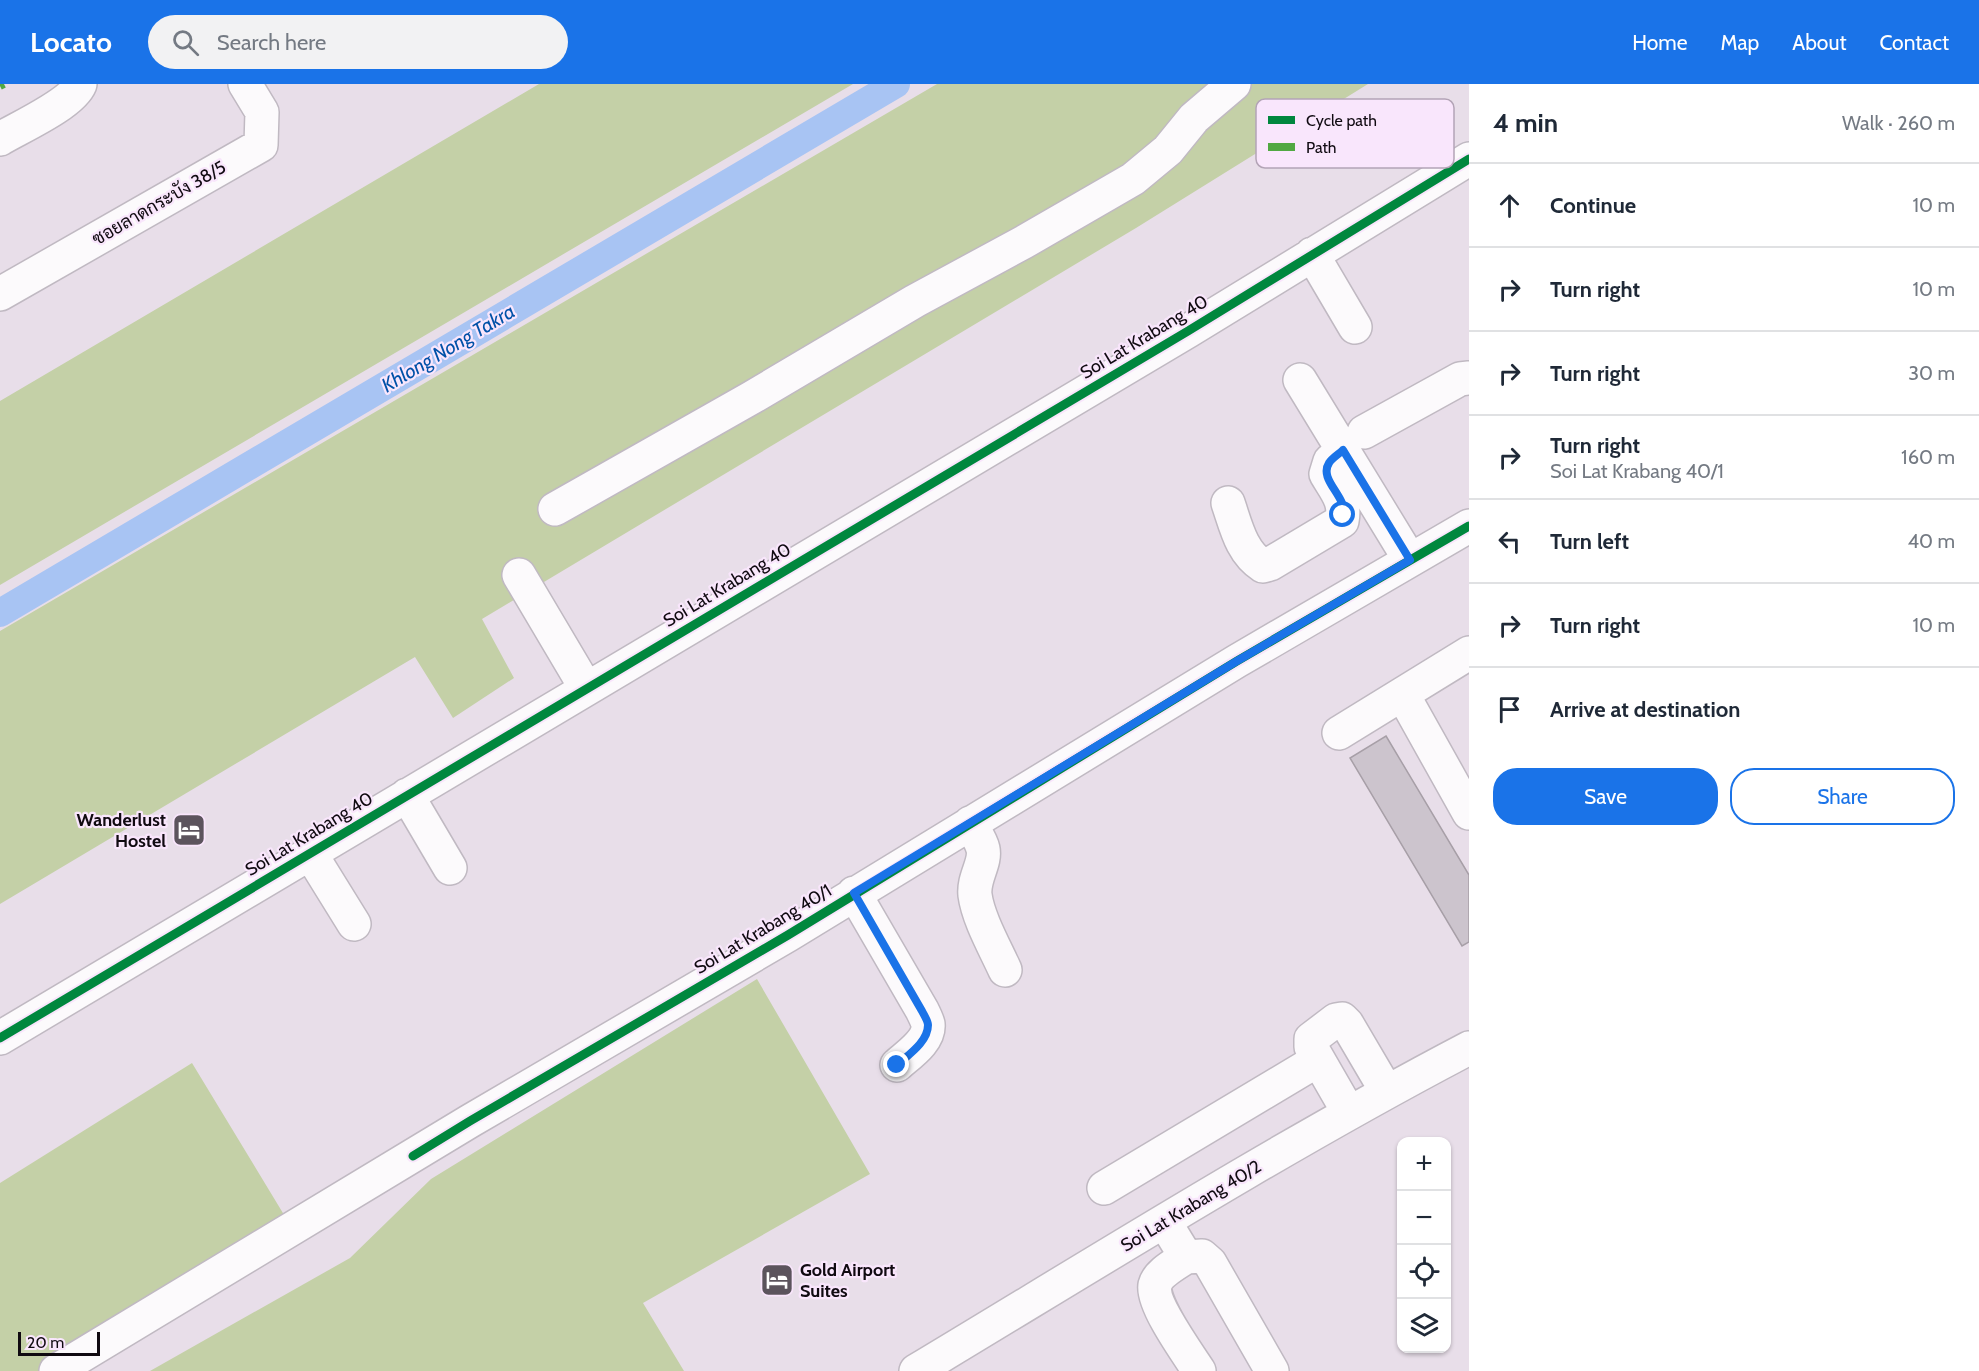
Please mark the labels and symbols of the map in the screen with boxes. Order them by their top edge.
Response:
legend [1256,99,1454,168]
text: Cycle path [1306,111,1377,130]
text: Path [1306,138,1337,157]
street label: ซอยลาดกระบัง 38/5 [88,156,230,250]
street label: Soi Lat Krabang 40 [1076,290,1212,384]
water label: Khlong Nong Takra [377,299,519,397]
route start [1329,501,1355,527]
street label: Soi Lat Krabang 40 [659,538,795,632]
street label: Soi Lat Krabang 40 [241,787,377,881]
place label: Wanderlust Hostel [77,809,166,852]
hotel icon: Wanderlust Hostel [171,812,207,848]
street label: Soi Lat Krabang 40/1 [690,879,836,979]
route end [883,1051,909,1077]
street label: Soi Lat Krabang 40/2 [1117,1155,1265,1257]
place label: Gold Airport Suites [800,1259,895,1302]
hotel icon: Gold Airport Suites [759,1262,795,1298]
scale bar [18,1329,100,1356]

